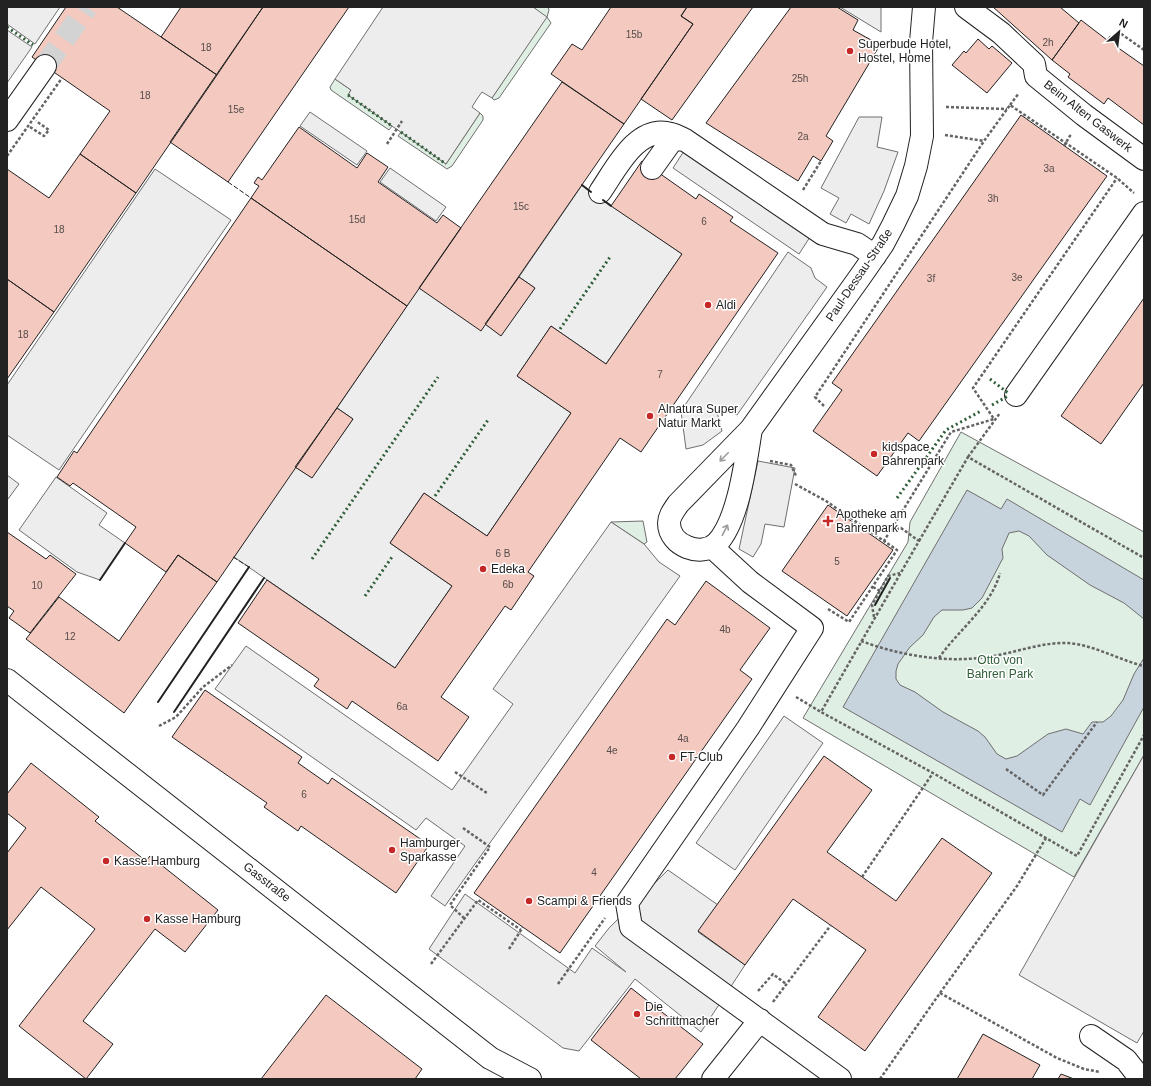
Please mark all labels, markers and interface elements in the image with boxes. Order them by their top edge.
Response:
north arrow [1099,12,1139,52]
text: N [1117,16,1130,30]
house number: 15b [626,29,643,40]
place label: Superbude Hotel, Hostel, Home [858,37,951,65]
house number: 2h [1042,37,1054,48]
house number: 18 [200,42,212,53]
marker: Superbude Hotel, Hostel, Home [845,46,855,56]
house number: 25h [792,73,808,84]
street label: Beim Alten Gaswerk [1041,77,1136,155]
house number: 18 [139,90,151,101]
house number: 15e [228,104,245,115]
house number: 2a [797,131,809,142]
house number: 3a [1043,163,1055,174]
house number: 3h [987,193,999,204]
house number: 15c [513,201,529,212]
house number: 15d [349,214,365,225]
house number: 6 [701,216,707,227]
house number: 18 [53,224,65,235]
street label: Paul-Dessau-Straße [823,226,895,324]
house number: 3e [1011,272,1023,283]
house number: 3f [927,273,935,284]
place label: Aldi [716,298,736,312]
marker: Aldi [703,300,713,310]
house number: 18 [17,329,29,340]
house number: 7 [657,369,663,380]
place label: Alnatura Super Natur Markt [658,402,738,430]
marker: Alnatura Super Natur Markt [645,411,655,421]
place label: kidspace Bahrenpark [882,440,945,468]
marker: kidspace Bahrenpark [869,449,879,459]
one-way arrow [719,452,729,462]
place label: Apotheke am Bahrenpark [836,507,907,535]
marker: Apotheke am Bahrenpark [823,516,833,526]
one-way arrow [722,524,729,536]
house number: 6 B [495,548,511,559]
house number: 5 [834,556,840,567]
place label: Edeka [491,562,525,576]
marker: Edeka [478,564,488,574]
house number: 6b [502,579,514,590]
house number: 10 [31,580,43,591]
house number: 4b [719,624,731,635]
house number: 12 [64,631,76,642]
park label: Otto von Bahren Park [967,653,1034,681]
house number: 6a [396,701,408,712]
house number: 4a [677,733,689,744]
house number: 4e [606,745,618,756]
place label: FT-Club [680,750,723,764]
marker: FT-Club [667,752,677,762]
house number: 6 [301,789,307,800]
place label: Hamburger Sparkasse [400,836,460,864]
marker: Hamburger Sparkasse [387,845,397,855]
place label: Kasse.Hamburg [114,854,200,868]
marker: Kasse.Hamburg [101,856,111,866]
street label: Gasstraße [241,859,294,905]
house number: 4 [591,867,597,878]
place label: Scampi & Friends [537,894,632,908]
marker: Scampi & Friends [524,896,534,906]
place label: Kasse Hamburg [155,912,241,926]
marker: Kasse Hamburg [142,914,152,924]
place label: Die Schrittmacher [645,1000,719,1028]
marker: Die Schrittmacher [632,1009,642,1019]

